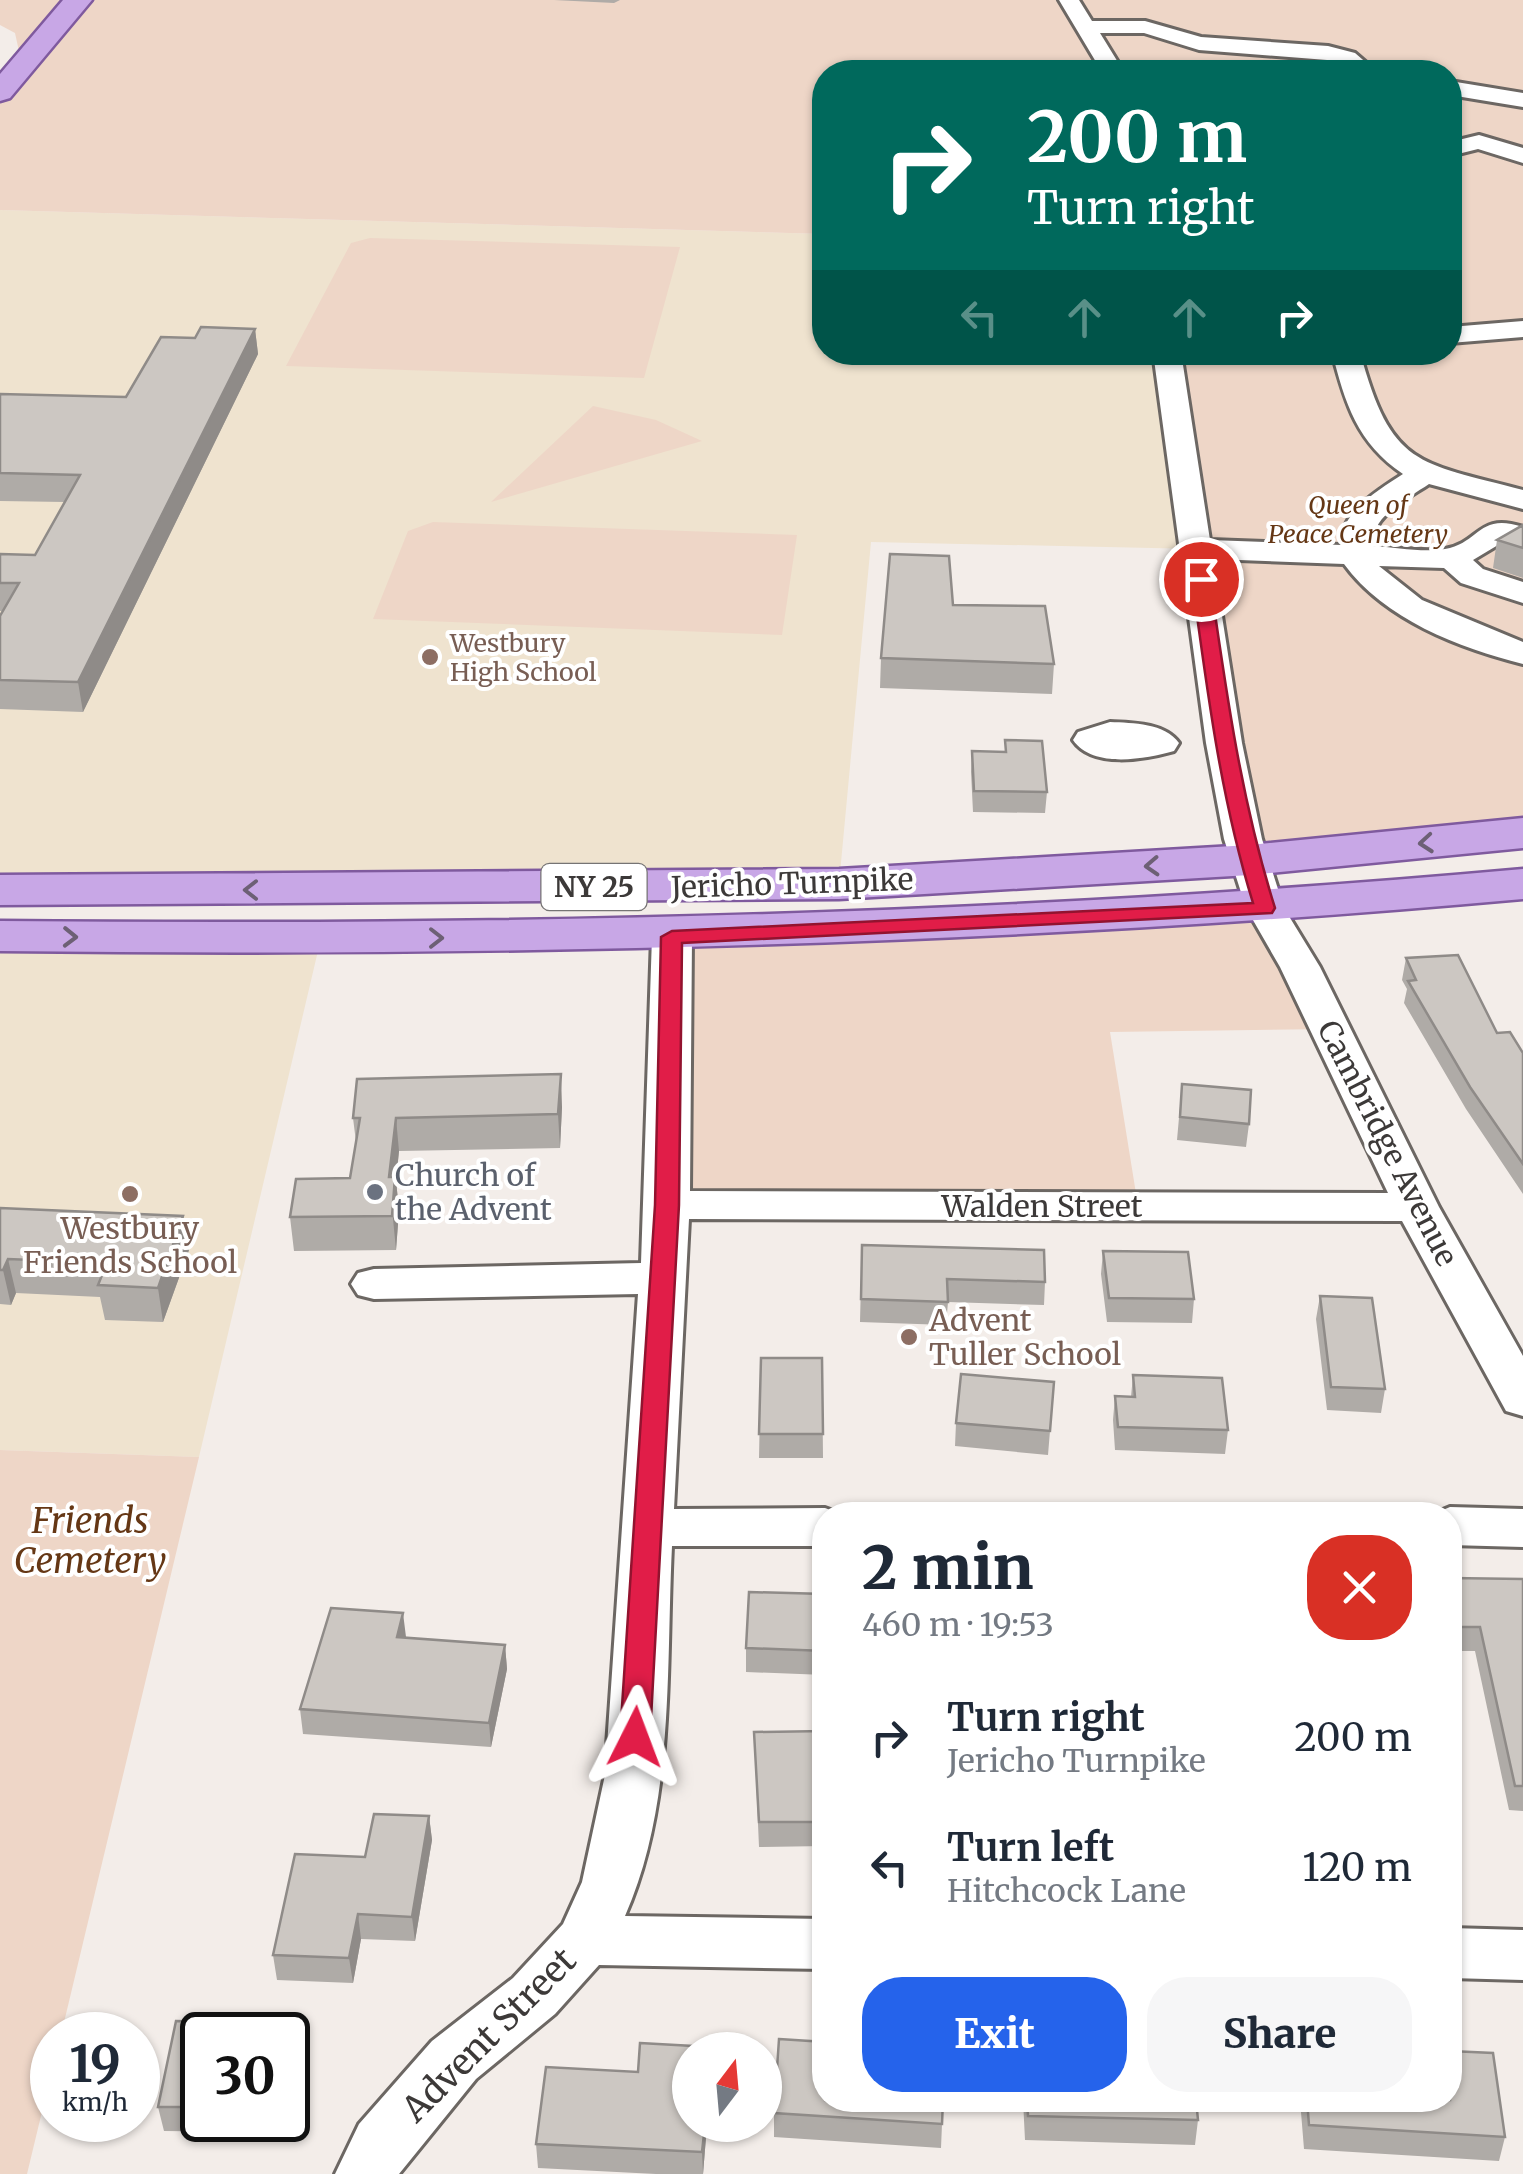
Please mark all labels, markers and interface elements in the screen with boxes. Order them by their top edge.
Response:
text: 200 m [1027,93,1247,181]
icon: right [862,100,992,230]
text: Turn right [1027,180,1255,236]
icon: left [952,290,1007,345]
icon: ahead [1057,290,1112,345]
icon: ahead [1162,290,1217,345]
icon: right [1267,290,1322,345]
park label: Queen of Peace Cemetery [1268,489,1448,550]
pin [1159,537,1244,622]
icon: arrive [1174,552,1229,607]
place label: Westbury High School [449,627,597,688]
marker: Westbury High School [419,646,441,668]
one-way arrow [1418,831,1434,853]
one-way arrow [1144,855,1160,876]
street label: Jericho Turnpike [669,860,914,906]
road number: NY 25 [542,864,646,910]
one-way arrow [243,879,258,901]
one-way arrow [63,927,79,948]
one-way arrow [428,927,444,948]
street label: Cambridge Avenue [1310,1014,1466,1272]
place label: Church of the Advent [395,1156,552,1228]
marker: Church of the Advent [364,1181,386,1203]
marker: Westbury Friends School [119,1183,141,1205]
street label: Walden Street [941,1187,1143,1225]
place label: Westbury Friends School [23,1209,237,1281]
place label: Advent Tuller School [928,1301,1121,1373]
marker: Advent Tuller School [898,1326,920,1348]
park label: Friends Cemetery [14,1499,166,1583]
text: 2 min [862,1530,1034,1605]
button: close [1307,1535,1412,1640]
text: 460 m · 19:53 [862,1605,1054,1645]
position arrow [583,1685,687,1789]
text: Turn right [947,1694,1145,1741]
icon: right [862,1710,917,1765]
text: 200 m [1294,1714,1412,1761]
text: Jericho Turnpike [947,1741,1206,1781]
text: Turn left [947,1824,1114,1871]
icon: left [862,1840,917,1895]
text: 120 m [1302,1844,1412,1891]
text: Hitchcock Lane [947,1871,1186,1911]
street label: Advent Street [392,1939,585,2132]
button: Exit [862,1977,1127,2092]
button: Share [1147,1977,1412,2092]
speed limit sign: 30 [180,2012,310,2142]
north arrow [672,2032,782,2142]
map controls [672,2032,782,2142]
text: 19 [69,2033,121,2096]
text: km/h [62,2086,128,2118]

